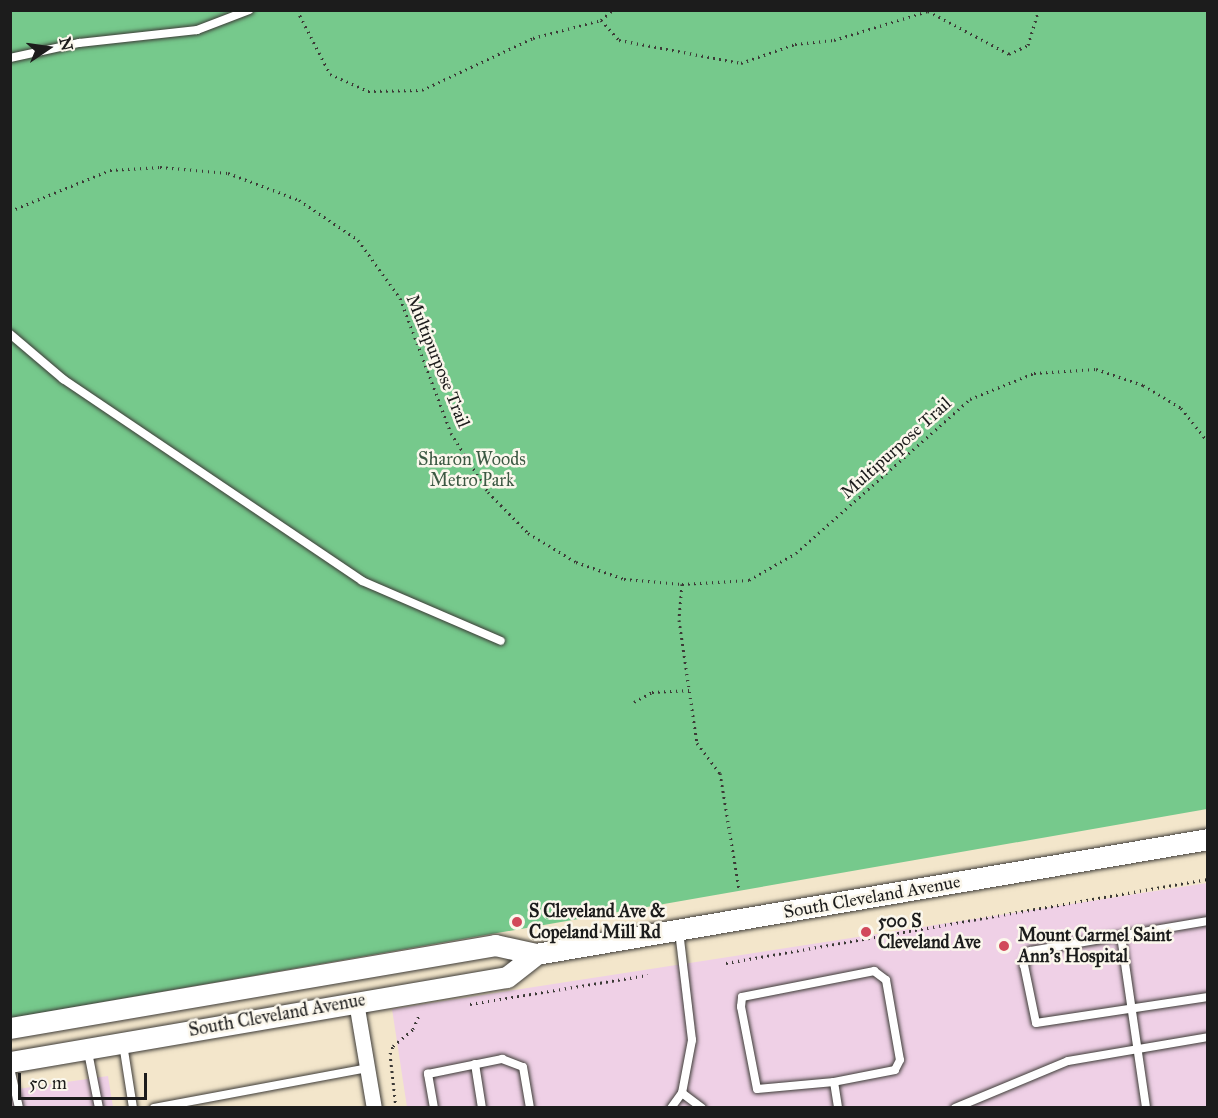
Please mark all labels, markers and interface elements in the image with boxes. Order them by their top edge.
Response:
north arrow [18,18,78,78]
text: N [55,35,77,53]
street label: Multipurpose Trail [401,291,475,431]
street label: Multipurpose Trail [836,393,956,503]
park label: Sharon Woods Metro Park [418,449,526,492]
street label: South Cleveland Avenue [782,871,962,923]
place label: S Cleveland Ave & Copeland Mill Rd [529,901,665,944]
place label: 500 S Cleveland Ave [878,911,981,954]
marker: S Cleveland Ave & Copeland Mill Rd [510,915,524,929]
marker: 500 S Cleveland Ave [859,925,873,939]
place label: Mount Carmel Saint Ann's Hospital [1018,925,1172,968]
marker: Mount Carmel Saint Ann's Hospital [995,937,1013,955]
street label: South Cleveland Avenue [187,989,367,1041]
scale bar [21,1061,150,1099]
text: 50 m [29,1072,67,1094]

